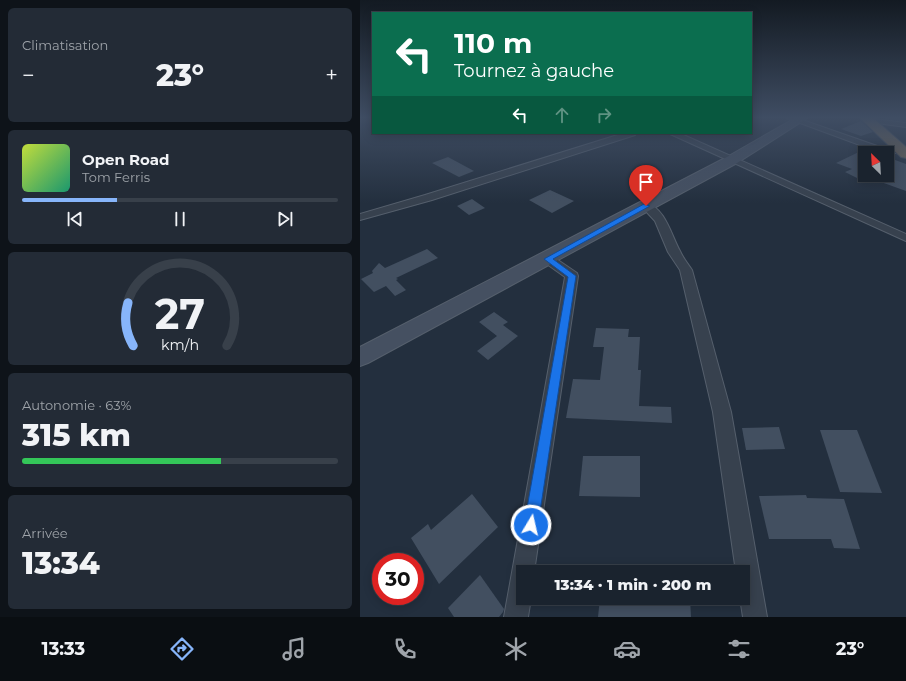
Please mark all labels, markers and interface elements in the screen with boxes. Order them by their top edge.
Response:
text: 110 m [454,26,532,60]
icon: left [388,28,440,80]
text: Climatisation [22,37,108,53]
text: 23° [156,57,204,94]
text: Tournez à gauche [454,60,614,82]
text: − [22,62,35,89]
text: + [325,62,338,89]
icon: left [509,104,531,126]
icon: ahead [551,104,573,126]
icon: right [593,104,615,126]
north arrow [858,146,894,182]
map controls [858,146,894,182]
text: Open Road [82,150,170,169]
pin [629,165,663,206]
text: Tom Ferris [82,169,150,185]
icon: arrive [635,171,657,193]
icon: previous [64,208,86,230]
icon: pause [169,208,191,230]
icon: next [274,208,296,230]
text: 27 [155,289,205,339]
text: km/h [161,336,199,354]
text: Autonomie · 63% [22,397,131,413]
text: 315 km [22,417,131,454]
position arrow [510,504,552,546]
text: Arrivée [22,525,68,541]
text: 13:34 [22,545,100,582]
speed limit sign: 30 [372,553,424,605]
text: 13:34 · 1 min · 200 m [555,575,711,594]
icon: directions [168,635,196,663]
icon: music [280,635,308,663]
icon: phone [391,635,419,663]
icon: climate [502,635,530,663]
icon: car [613,635,641,663]
icon: filters [725,635,753,663]
text: 13:33 [42,638,85,660]
text: 23° [836,638,864,660]

